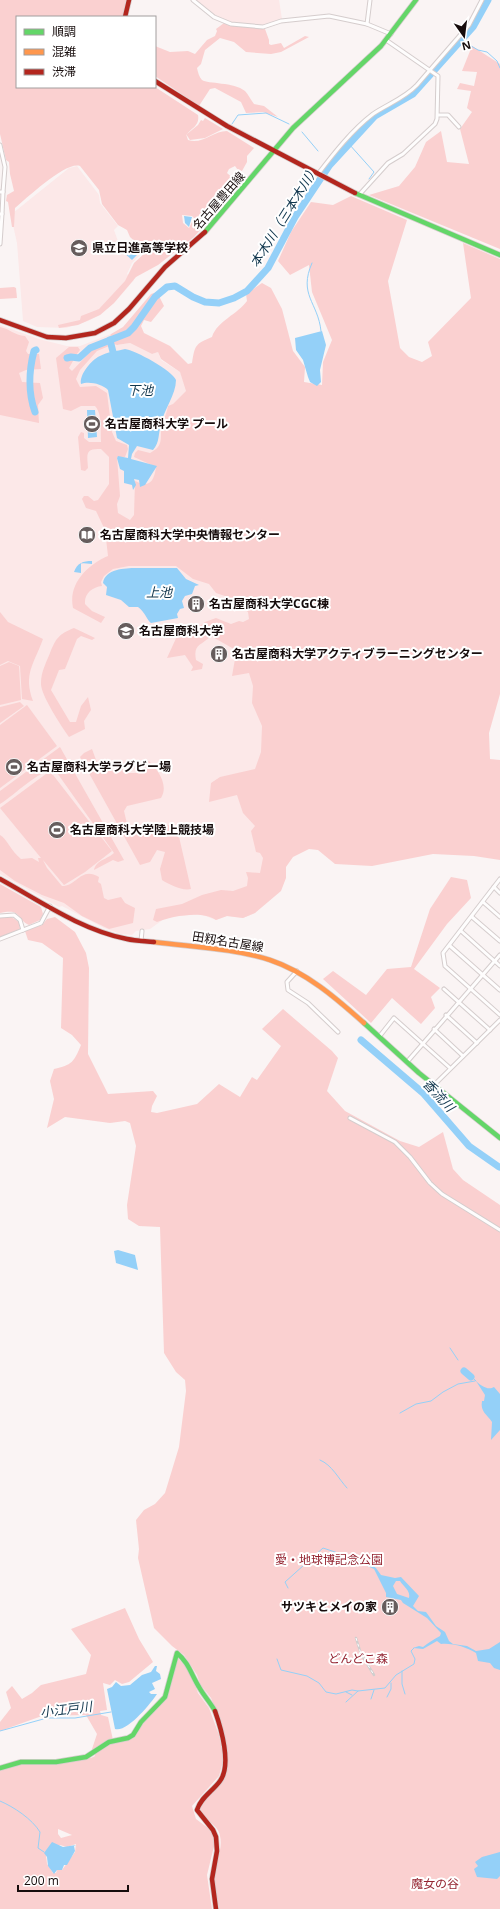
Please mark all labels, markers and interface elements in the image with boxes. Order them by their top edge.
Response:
legend [16,16,156,88]
north arrow [444,16,484,56]
text: 順調 [52,23,76,40]
text: N [460,38,473,55]
text: 混雑 [52,43,76,60]
text: 渋滞 [52,63,76,80]
water label: 本木川（三本木川） [245,162,323,270]
street label: 名古屋豊田線 [189,168,249,233]
school or university icon: 県立日進高等学校 [69,238,89,258]
place label: 県立日進高等学校 [92,239,188,256]
water label: 下池 [127,381,155,399]
sports icon: 名古屋商科大学 プール [82,414,102,434]
place label: 名古屋商科大学 プール [105,415,228,432]
library icon: 名古屋商科大学中央情報センター [77,525,97,545]
place label: 名古屋商科大学中央情報センター [100,526,280,543]
water label: 上池 [146,583,174,601]
building icon: 名古屋商科大学CGC棟 [186,594,206,614]
place label: 名古屋商科大学CGC棟 [209,595,329,612]
school or university icon: 名古屋商科大学 [116,621,136,641]
place label: 名古屋商科大学 [139,622,223,639]
building icon: 名古屋商科大学アクティブラーニングセンター [209,644,229,664]
place label: 名古屋商科大学アクティブラーニングセンター [232,645,483,662]
sports icon: 名古屋商科大学ラグビー場 [4,757,24,777]
place label: 名古屋商科大学ラグビー場 [27,758,171,775]
sports icon: 名古屋商科大学陸上競技場 [47,820,67,840]
place label: 名古屋商科大学陸上競技場 [70,821,214,838]
street label: 田籾名古屋線 [191,927,265,956]
water label: 香流川 [419,1075,460,1117]
park label: 愛・地球博記念公園 [275,1551,383,1568]
building icon: サツキとメイの家 [380,1597,400,1617]
place label: サツキとメイの家 [281,1598,377,1615]
park label: どんどこ森 [328,1650,388,1667]
water label: 小江戸川 [39,1697,95,1721]
scale bar [18,1867,128,1893]
text: 200 m [24,1872,59,1889]
park label: 魔女の谷 [411,1875,459,1892]

